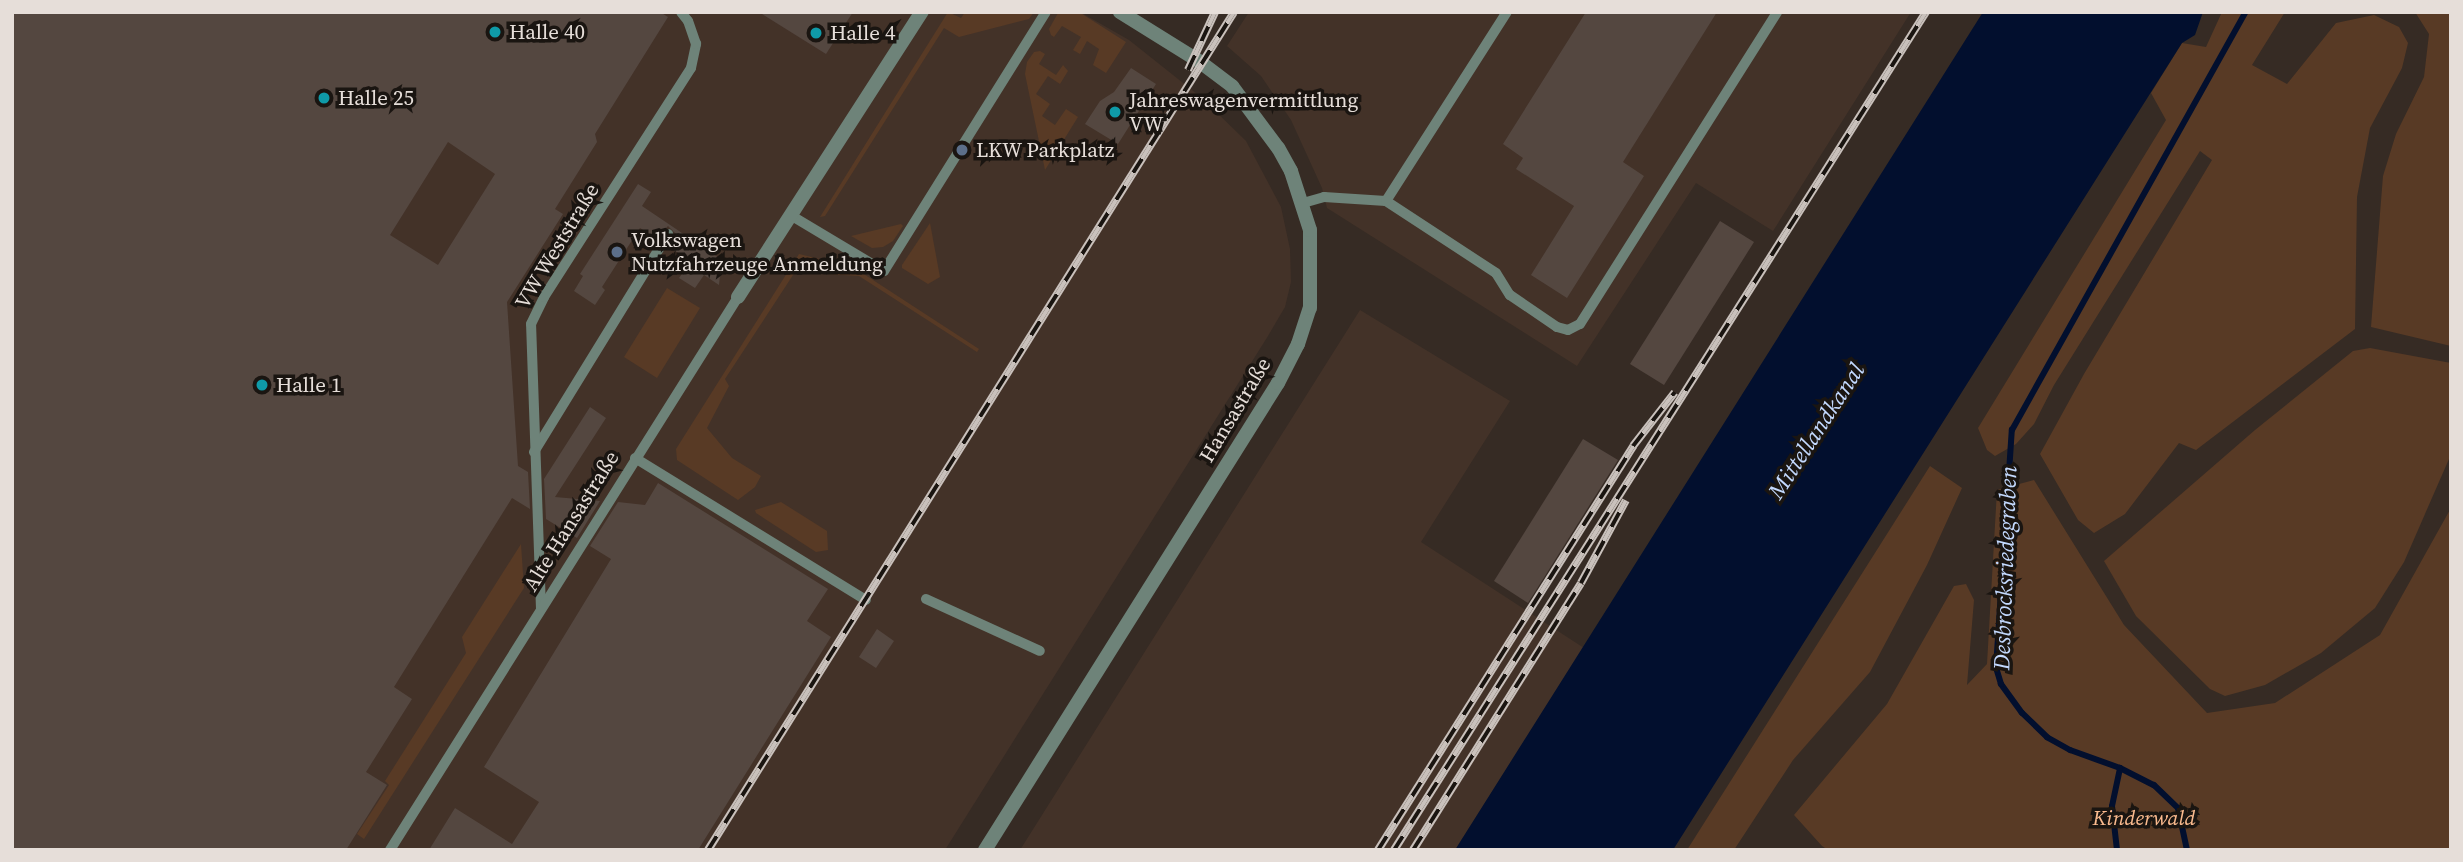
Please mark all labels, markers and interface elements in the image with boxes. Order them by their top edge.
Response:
place label: Halle 40 [509,19,585,45]
place label: Halle 4 [830,20,895,46]
marker: Halle 40 [487,24,503,40]
marker: Halle 4 [808,25,824,41]
place label: Halle 25 [338,85,414,111]
place label: Jahreswagenvermittlung VW [1129,87,1358,137]
marker: Halle 25 [316,90,332,106]
marker: Jahreswagenvermittlung VW [1107,104,1123,120]
place label: LKW Parkplatz [976,137,1115,163]
marker: LKW Parkplatz [954,142,970,158]
street label: VW Weststraße [509,178,605,314]
place label: Volkswagen Nutzfahrzeuge Anmeldung [631,227,883,277]
marker: Volkswagen Nutzfahrzeuge Anmeldung [609,244,625,260]
street label: Hansastraße [1194,353,1276,467]
water label: Mittellandkanal [1762,358,1870,504]
place label: Halle 1 [276,372,341,398]
marker: Halle 1 [254,377,270,393]
street label: Alte Hansastraße [518,446,624,596]
water label: Desbrocksriedegraben [1988,465,2022,671]
park label: Kinderwald [2093,805,2195,831]

